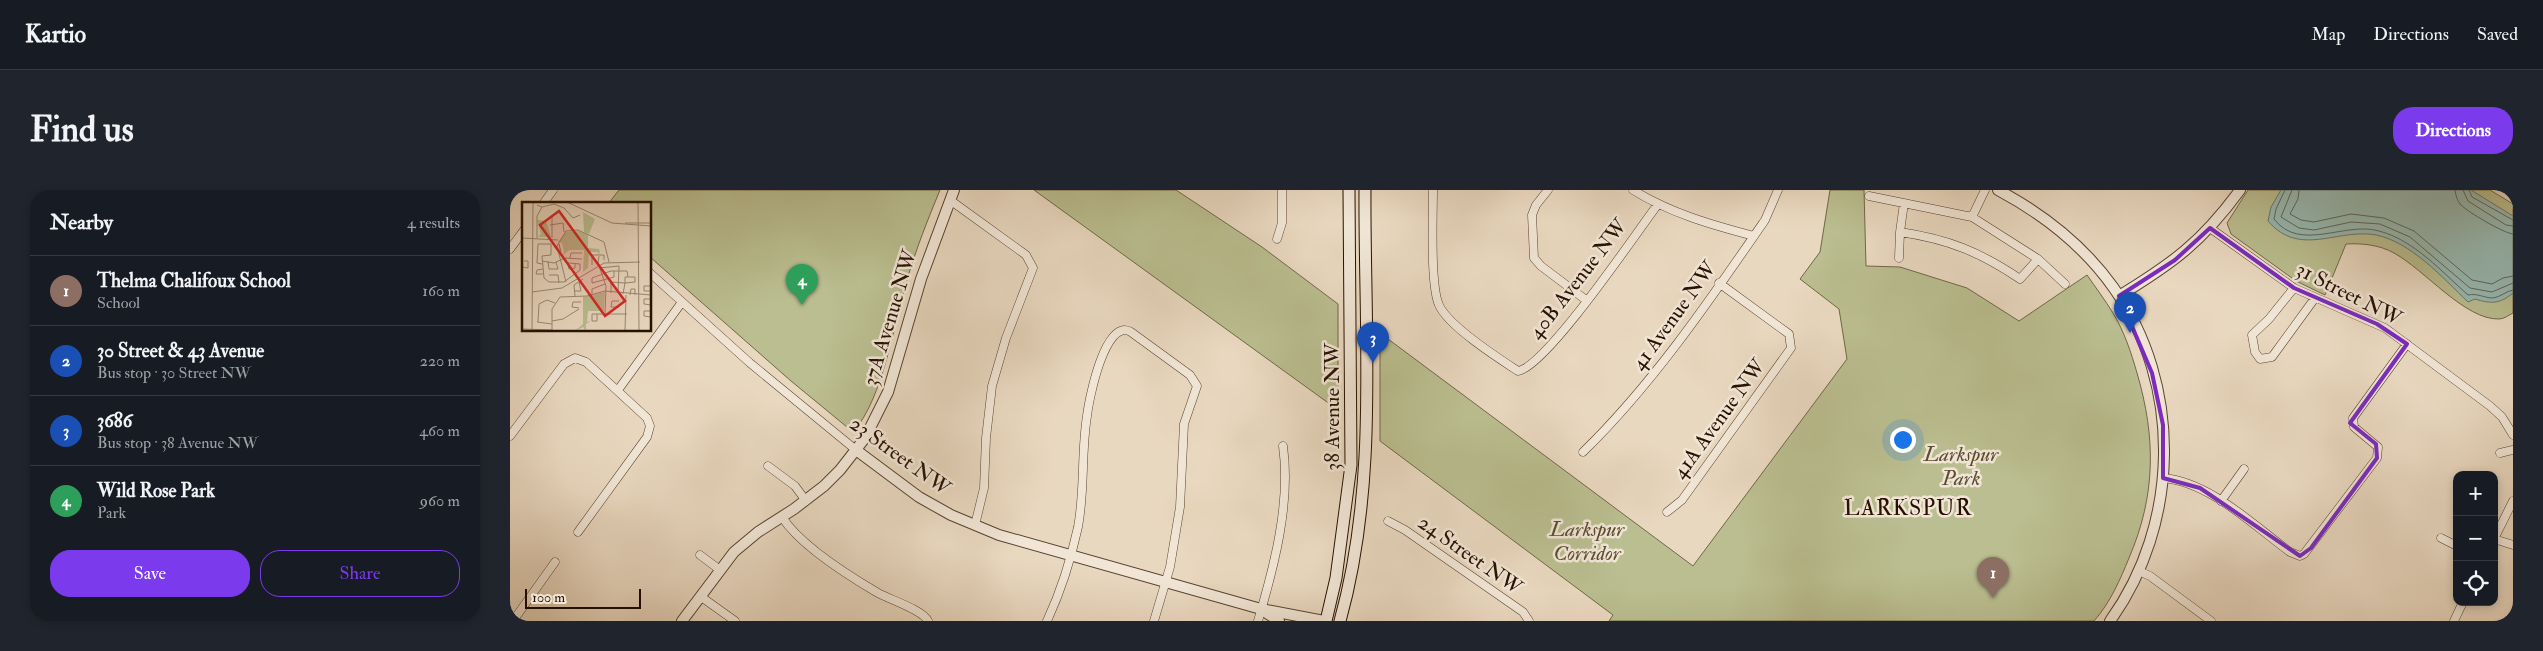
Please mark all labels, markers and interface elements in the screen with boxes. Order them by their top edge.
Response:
text: Kartio [25,19,86,50]
text: Map [2312,23,2345,46]
text: Directions [2373,23,2449,46]
text: Saved [2477,23,2518,46]
button: Directions [2393,107,2513,154]
text: Find us [30,108,134,152]
inset map [522,202,651,331]
text: Nearby [50,209,113,236]
text: 4 results [407,213,460,233]
street label: 40B Avenue NW [1523,213,1634,345]
street label: 37A Avenue NW [856,246,924,389]
street label: 41 Avenue NW [1625,256,1723,376]
street label: 31 Street NW [2292,256,2407,332]
pin: 4 [786,264,818,305]
text: Thelma Chalifoux School [97,269,291,293]
text: 1 [63,281,69,301]
text: 160 m [422,281,460,301]
pin: 2 [2114,292,2146,333]
text: School [97,293,140,313]
pin: 3 [1357,322,1389,363]
text: 30 Street & 43 Avenue [97,339,264,363]
street label: 38 Avenue NW [1319,343,1346,471]
text: 2 [62,351,70,371]
text: 220 m [420,351,460,371]
street label: 41A Avenue NW [1666,353,1772,484]
text: Bus stop · 30 Street NW [97,363,251,383]
text: 3686 [97,409,132,433]
street label: 23 Street NW [844,410,956,502]
text: 3 [63,421,69,441]
text: 460 m [419,421,460,441]
your location [1890,427,1916,453]
text: Bus stop · 38 Avenue NW [97,433,258,453]
park label: Larkspur Park [1923,441,1999,492]
map controls [2453,471,2498,606]
button: + [2453,471,2498,516]
text: Wild Rose Park [97,479,215,503]
text: 4 [62,491,70,511]
text: 960 m [420,491,460,511]
district label: LARKSPUR [1844,494,1973,522]
text: Park [97,503,126,523]
street label: 24 Street NW [1412,509,1528,601]
park label: Larkspur Corridor [1549,516,1625,567]
button: − [2453,516,2498,561]
button: Save [50,550,250,597]
button: Share [260,550,460,597]
pin: 1 [1977,557,2009,598]
button: locate [2453,561,2498,606]
scale bar [525,586,641,609]
text: 100 m [532,589,565,606]

